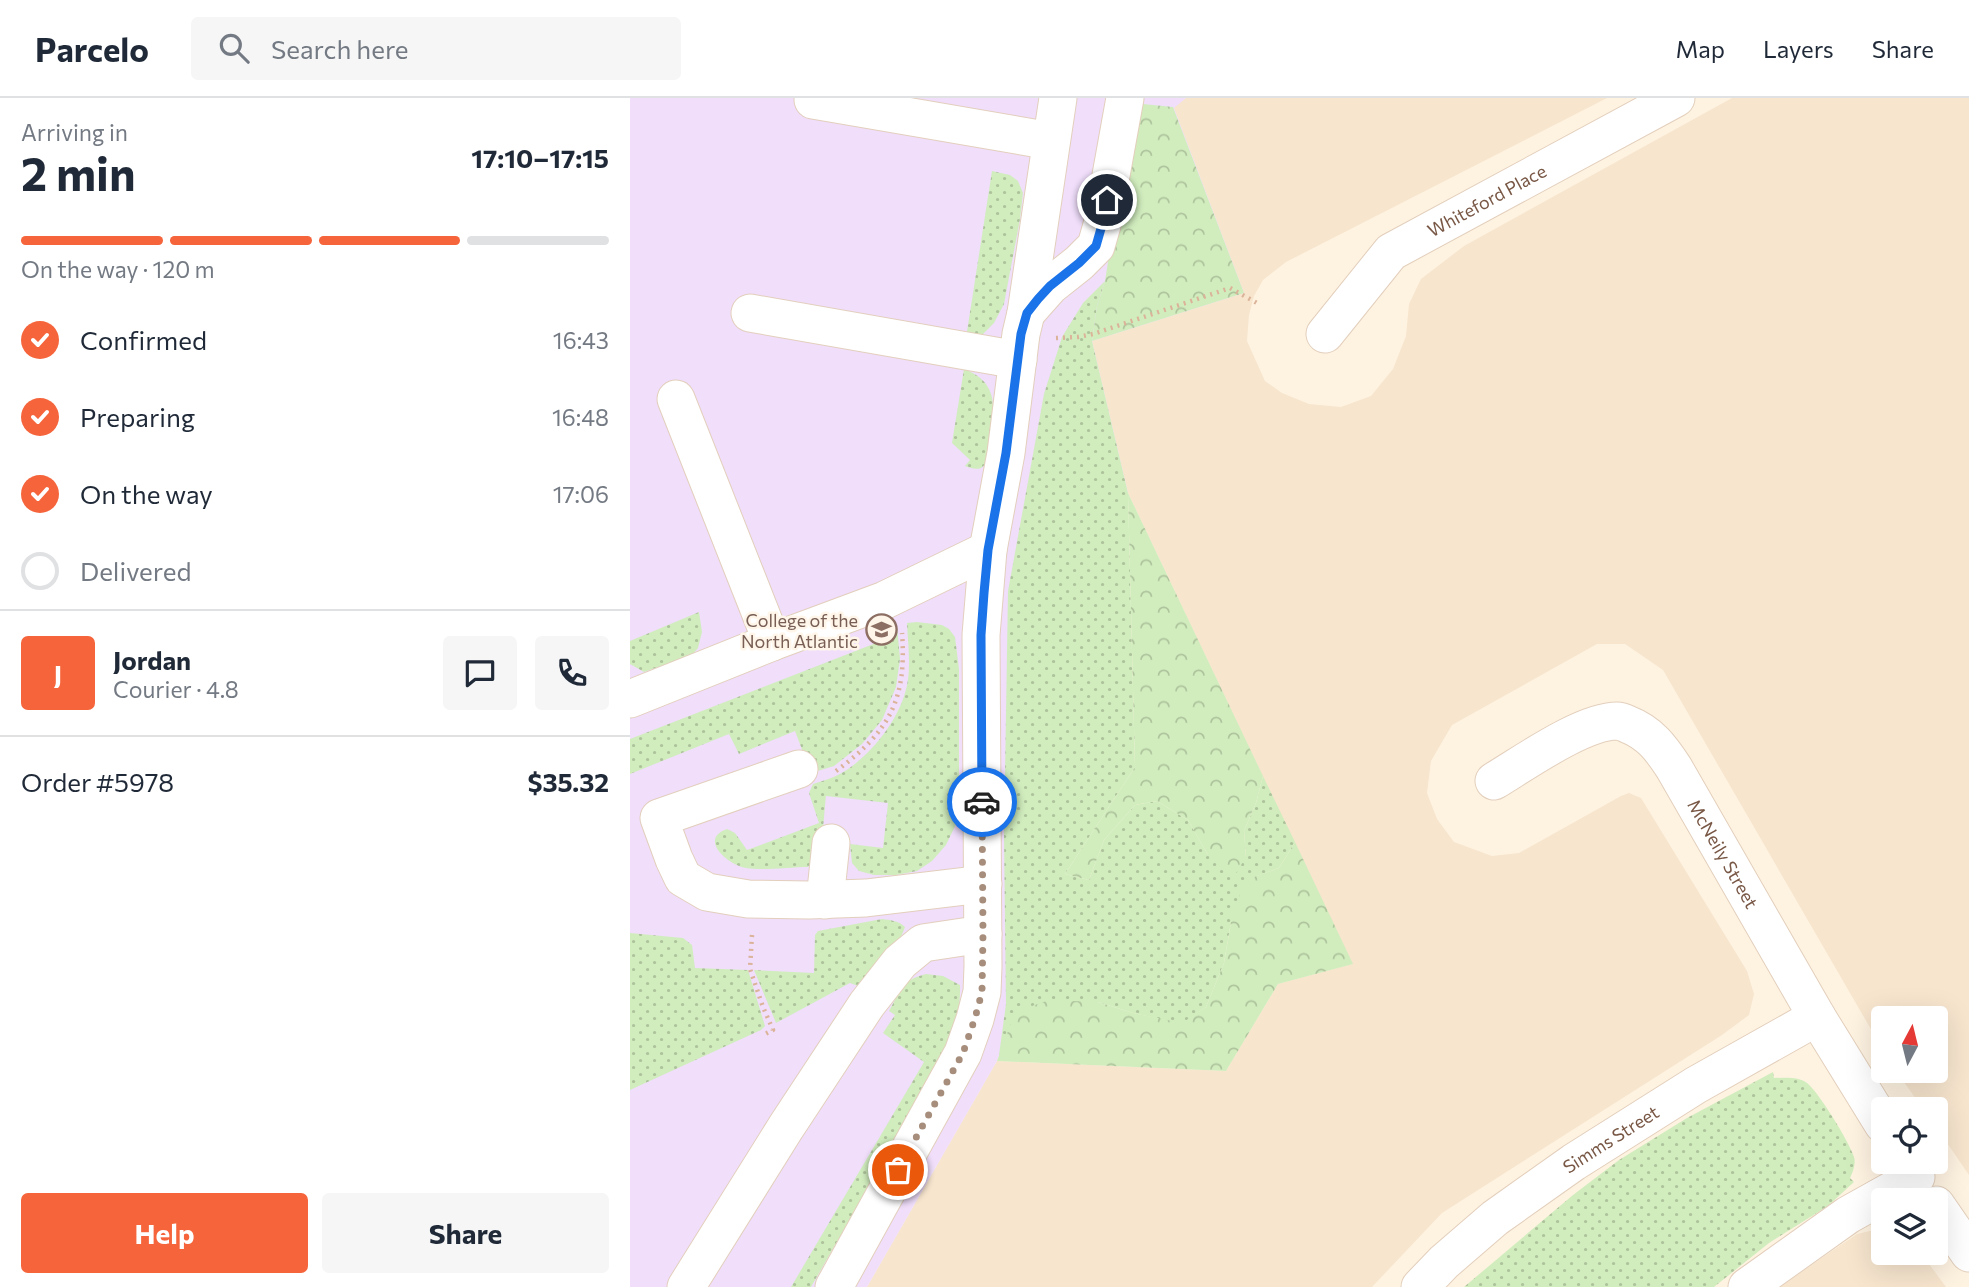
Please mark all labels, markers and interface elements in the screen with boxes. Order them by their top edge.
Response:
search box [191,17,681,80]
text: Parcelo [35,28,149,69]
icon: search [215,29,253,67]
text: Search here [271,33,409,64]
text: Map [1676,34,1725,63]
text: Layers [1763,34,1834,63]
text: Share [1872,34,1934,63]
text: Arriving in [21,118,128,146]
text: 17:10–17:15 [471,142,609,173]
text: 2 min [21,144,136,200]
street label: Whiteford Place [1423,159,1550,241]
pin [1077,170,1137,230]
icon: home [1088,181,1126,219]
text: On the way · 120 m [21,255,215,283]
icon: check [21,321,59,359]
text: Confirmed [80,324,207,355]
text: 16:43 [553,326,609,354]
icon: check [21,398,59,436]
text: Preparing [80,401,195,432]
text: 16:48 [552,403,609,431]
icon: check [21,475,59,513]
text: On the way [80,478,213,509]
text: 17:06 [553,480,609,508]
text: Delivered [80,555,191,586]
place label: College of the North Atlantic [741,609,858,652]
school or university icon: College of the North Atlantic [864,613,898,647]
button: chat [443,636,517,710]
button: phone [535,636,609,710]
text: Jordan [113,644,191,675]
text: J [54,658,62,689]
text: Courier · 4.8 [113,675,239,703]
text: Order #5978 [21,766,174,797]
text: $35.32 [527,766,609,797]
courier [947,767,1017,837]
icon: car [963,783,1001,821]
street label: McNeily Street [1683,795,1763,912]
north arrow [1871,1006,1948,1083]
map controls [1871,1006,1948,1265]
button: locate [1871,1097,1948,1174]
street label: Simms Street [1558,1101,1663,1178]
pin [868,1140,928,1200]
icon: bag [879,1151,917,1189]
button: layers [1871,1188,1948,1265]
button: Help [21,1193,308,1273]
button: Share [322,1193,609,1273]

